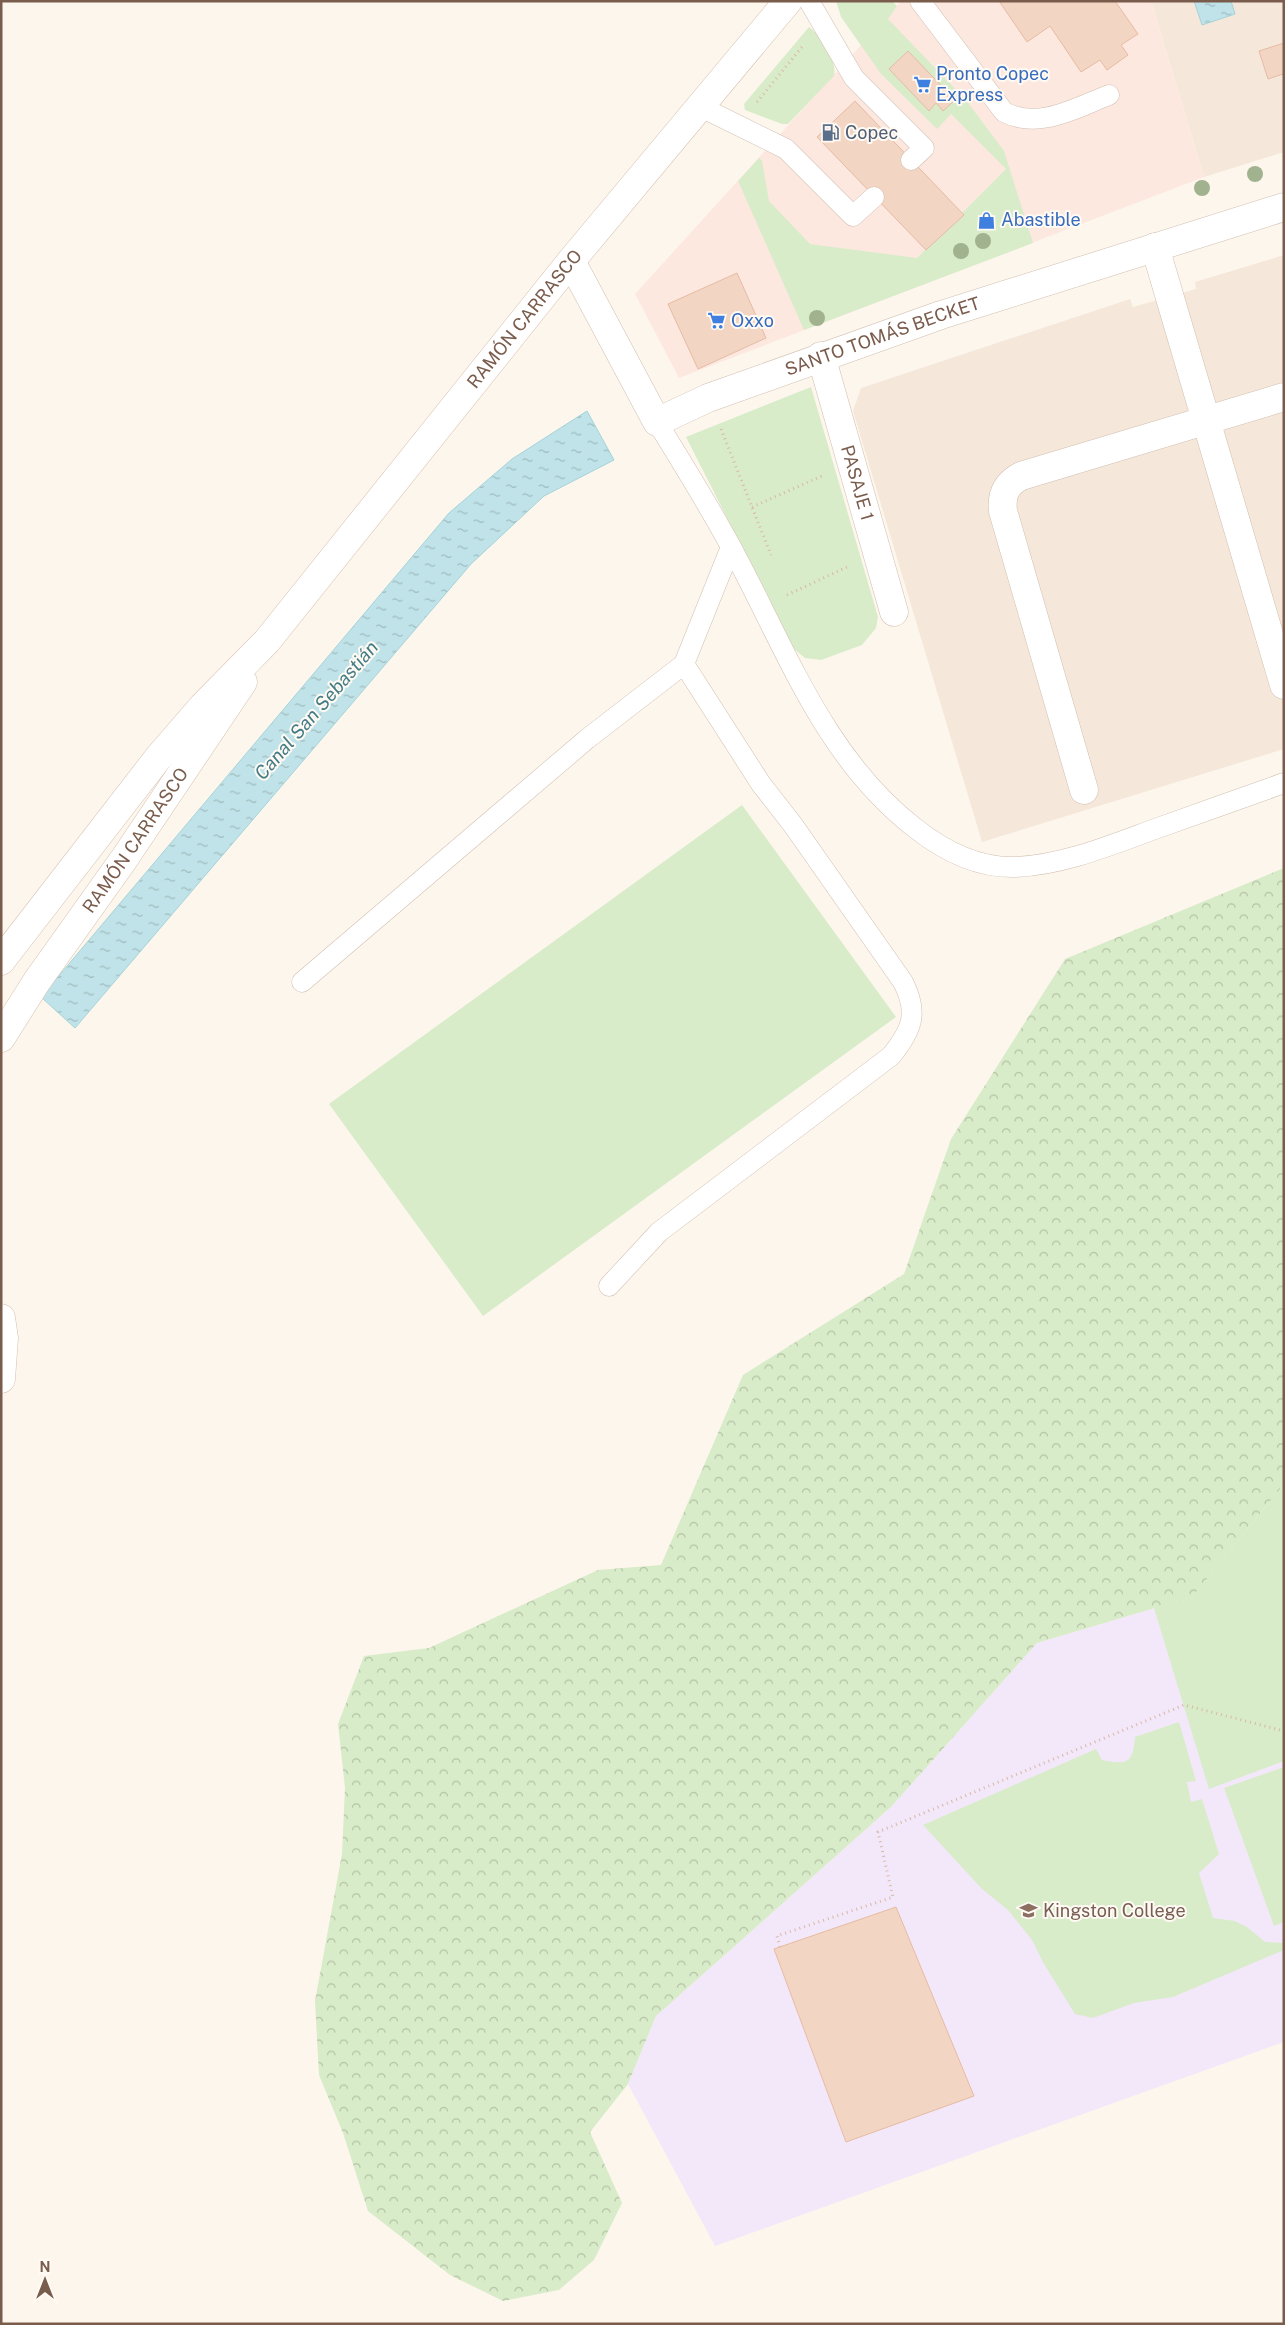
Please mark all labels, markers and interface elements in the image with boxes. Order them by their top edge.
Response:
place label: Pronto Copec Express [936,63,1049,105]
supermarket icon: Pronto Copec Express [912,74,932,94]
place label: Copec [845,122,898,143]
fuel station icon: Copec [821,123,841,143]
place label: Abastible [1001,209,1081,230]
shop icon: Abastible [977,210,997,230]
street label: RAMÓN CARRASCO [462,245,586,392]
street label: SANTO TOMÁS BECKET [782,292,983,380]
place label: Oxxo [731,310,774,331]
supermarket icon: Oxxo [707,311,727,331]
street label: PASAJE 1 [837,443,878,523]
water label: Canal San Sebastián [250,636,382,784]
street label: RAMÓN CARRASCO [78,764,192,917]
place label: Kingston College [1043,1900,1186,1921]
school or university icon: Kingston College [1019,1901,1039,1921]
north arrow [20,2255,70,2305]
text: N [40,2259,50,2275]

